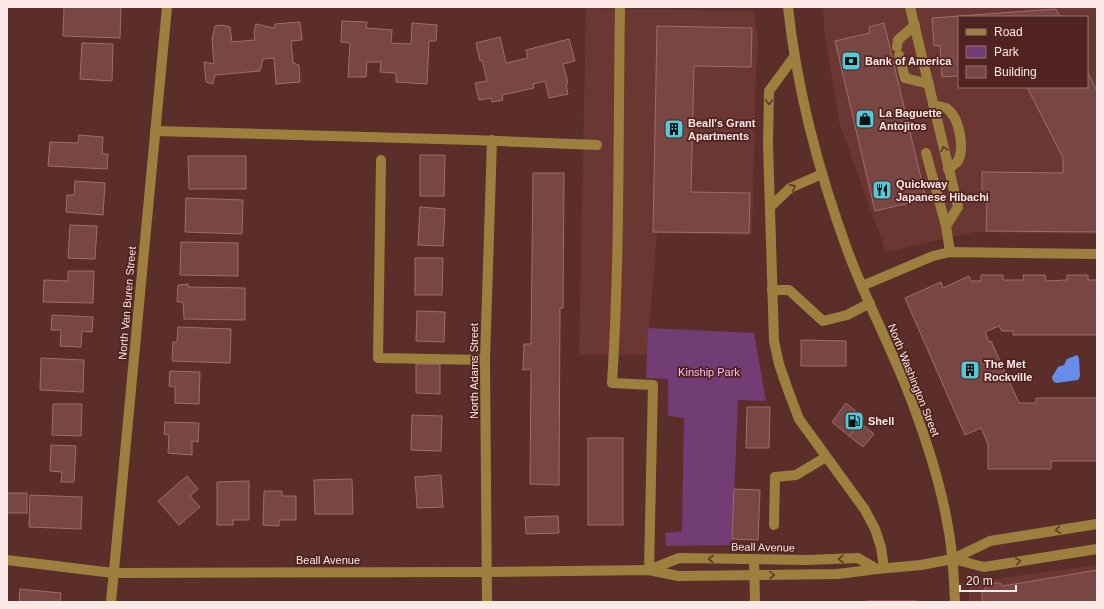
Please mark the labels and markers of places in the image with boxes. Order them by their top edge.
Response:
bank icon: Bank of America [840,50,862,72]
place label: Bank of America [865,55,952,67]
place label: La Baguette Antojitos [879,107,942,132]
shop icon: La Baguette Antojitos [854,108,876,130]
place label: Beall's Grant Apartments [688,117,756,142]
building icon: Beall's Grant Apartments [663,118,685,140]
place label: Quickway Japanese Hibachi [896,178,989,203]
restaurant icon: Quickway Japanese Hibachi [871,179,893,201]
place label: The Met Rockville [984,358,1032,383]
building icon: The Met Rockville [959,359,981,381]
fuel station icon: Shell [843,410,865,432]
place label: Shell [868,415,894,427]

